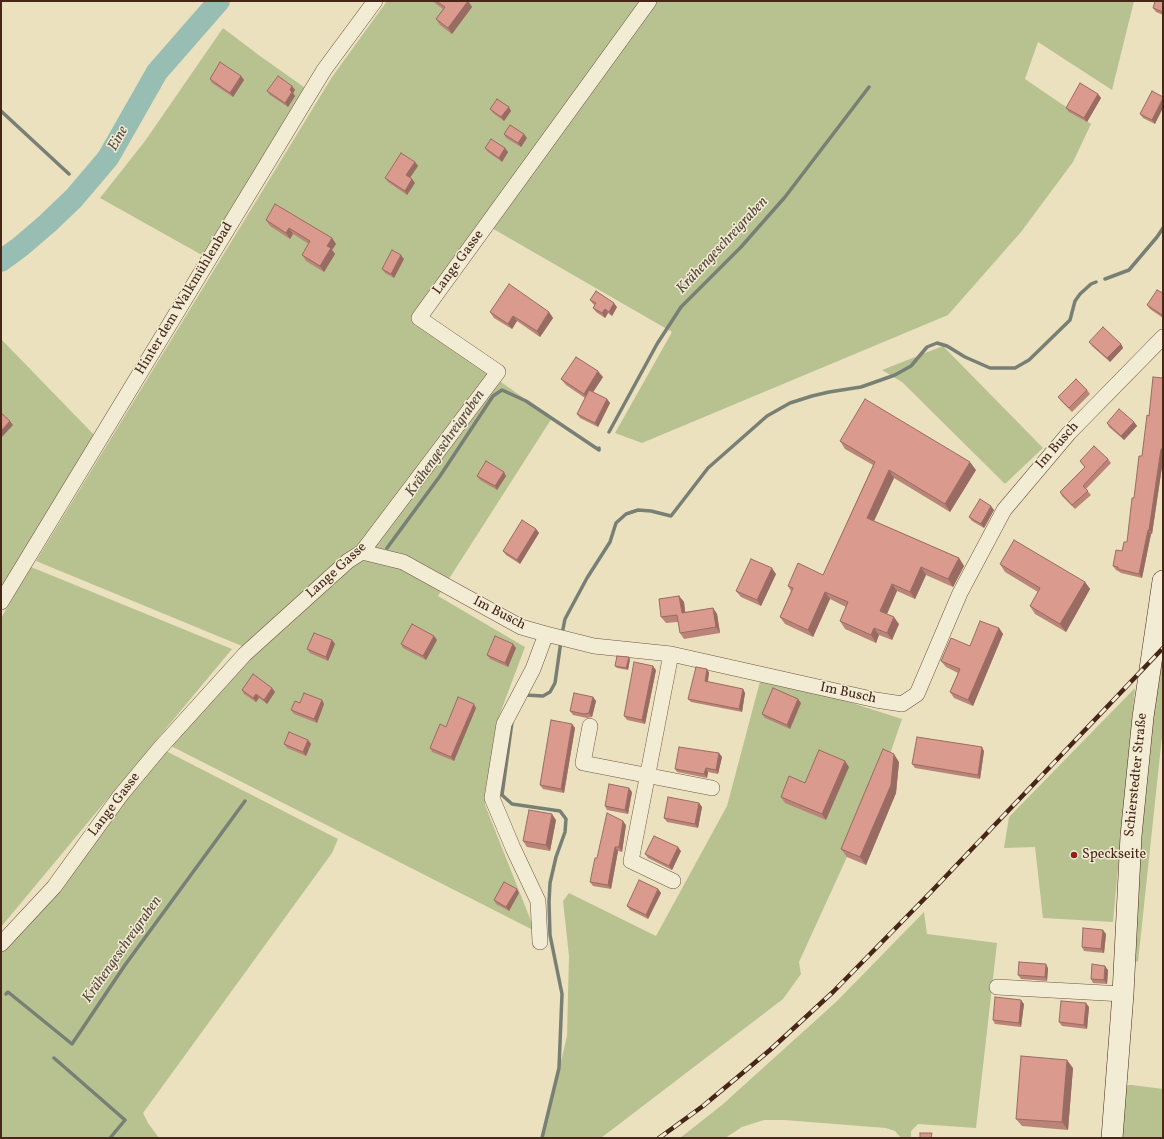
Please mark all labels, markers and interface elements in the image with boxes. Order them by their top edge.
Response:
water label: Eine [105,123,133,155]
water label: Krähengeschreigraben [673,194,773,298]
street label: Hinter dem Walkmühlenbad [133,220,237,378]
street label: Lange Gasse [430,227,488,299]
water label: Krähengeschreigraben [402,387,490,501]
street label: Im Busch [1033,419,1083,473]
street label: Lange Gasse [303,539,371,603]
street label: Im Busch [470,594,528,634]
street label: Im Busch [818,680,878,708]
street label: Schierstedter Straße [1122,712,1152,838]
street label: Lange Gasse [86,770,144,840]
place label: Speckseite [1082,847,1146,863]
marker: Speckseite [1069,850,1079,860]
water label: Krähengeschreigraben [79,893,167,1007]

